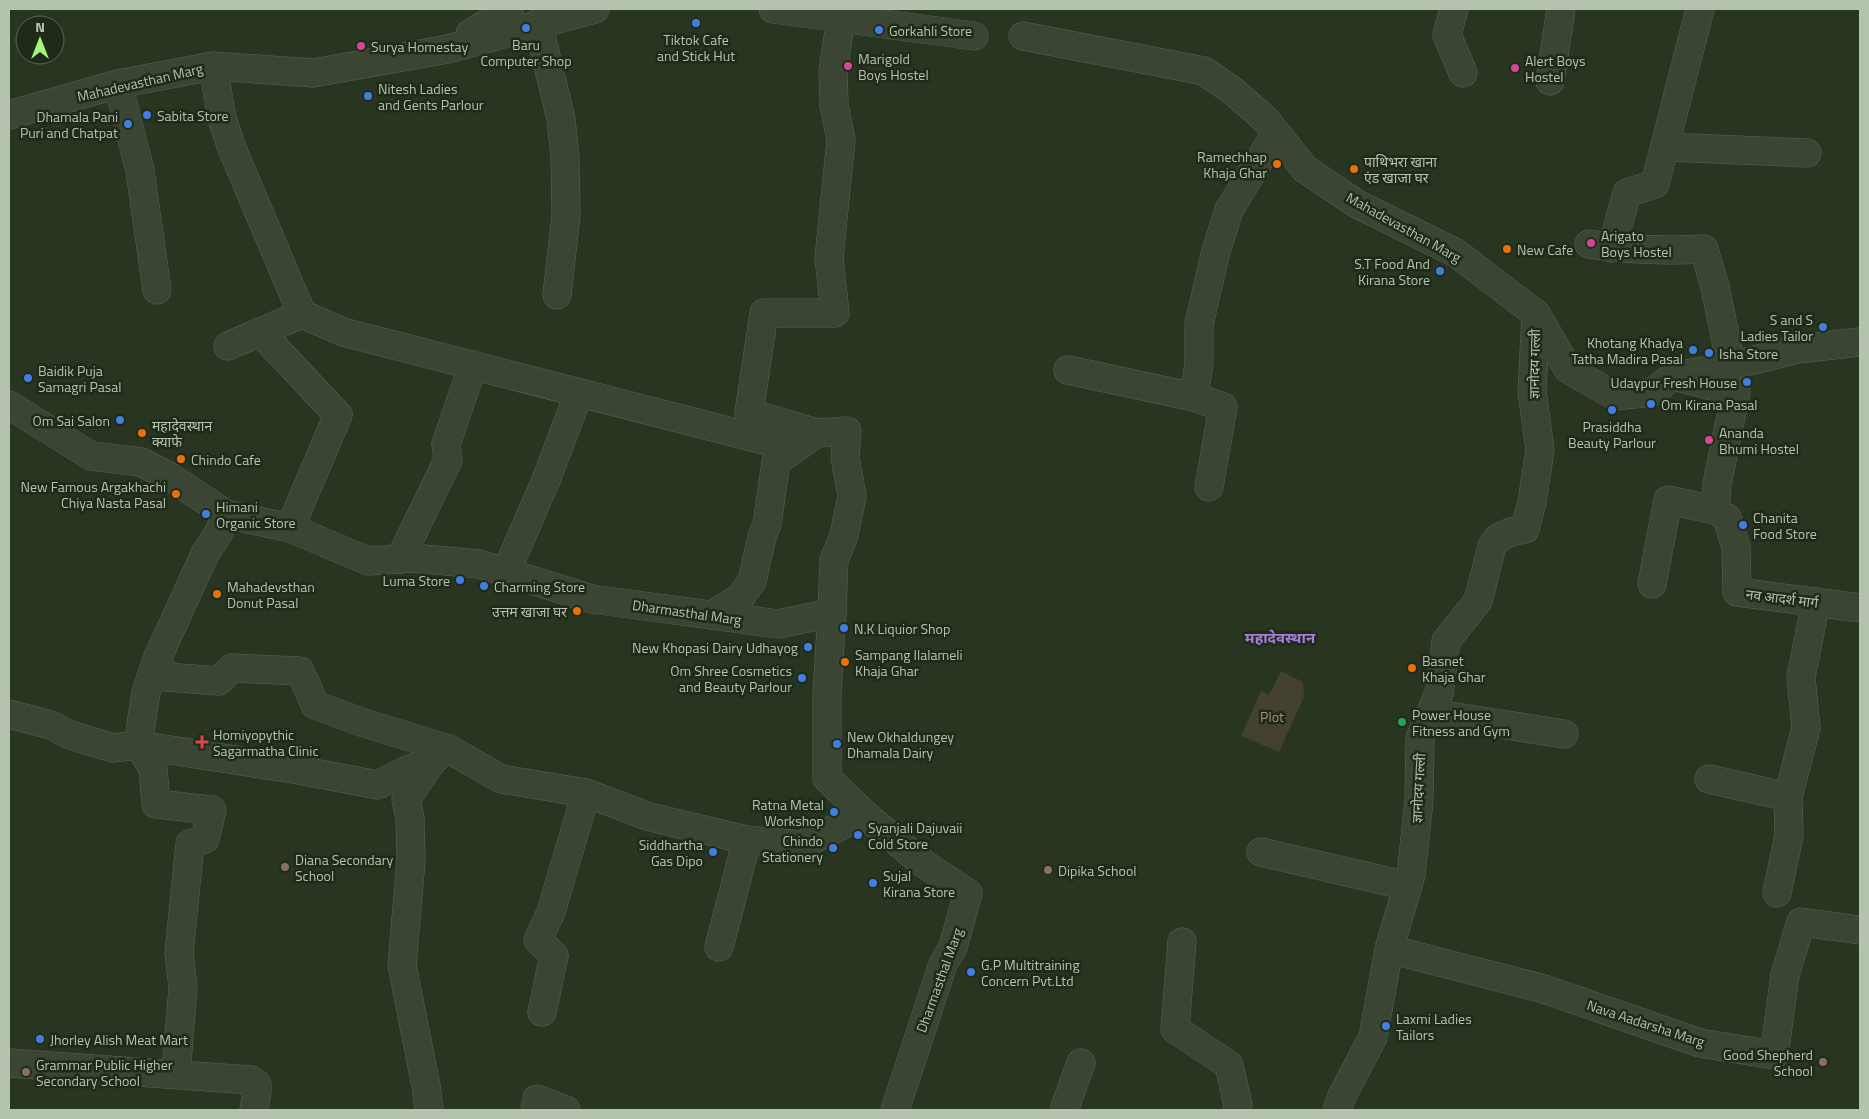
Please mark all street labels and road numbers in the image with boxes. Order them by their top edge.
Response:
street label: Mahadevasthan Marg [75,57,205,107]
street label: Mahadevasthan Marg [1343,187,1465,267]
street label: ज्ञानोदय गल्ली [1523,328,1545,399]
street label: नव आदर्श मार्ग [1745,583,1821,613]
street label: Dharmasthal Marg [631,594,743,630]
street label: ज्ञानोदय गल्ली [1406,752,1430,823]
street label: Dharmasthal Marg [910,925,968,1035]
street label: Nava Aadarsha Marg [1584,994,1708,1052]

